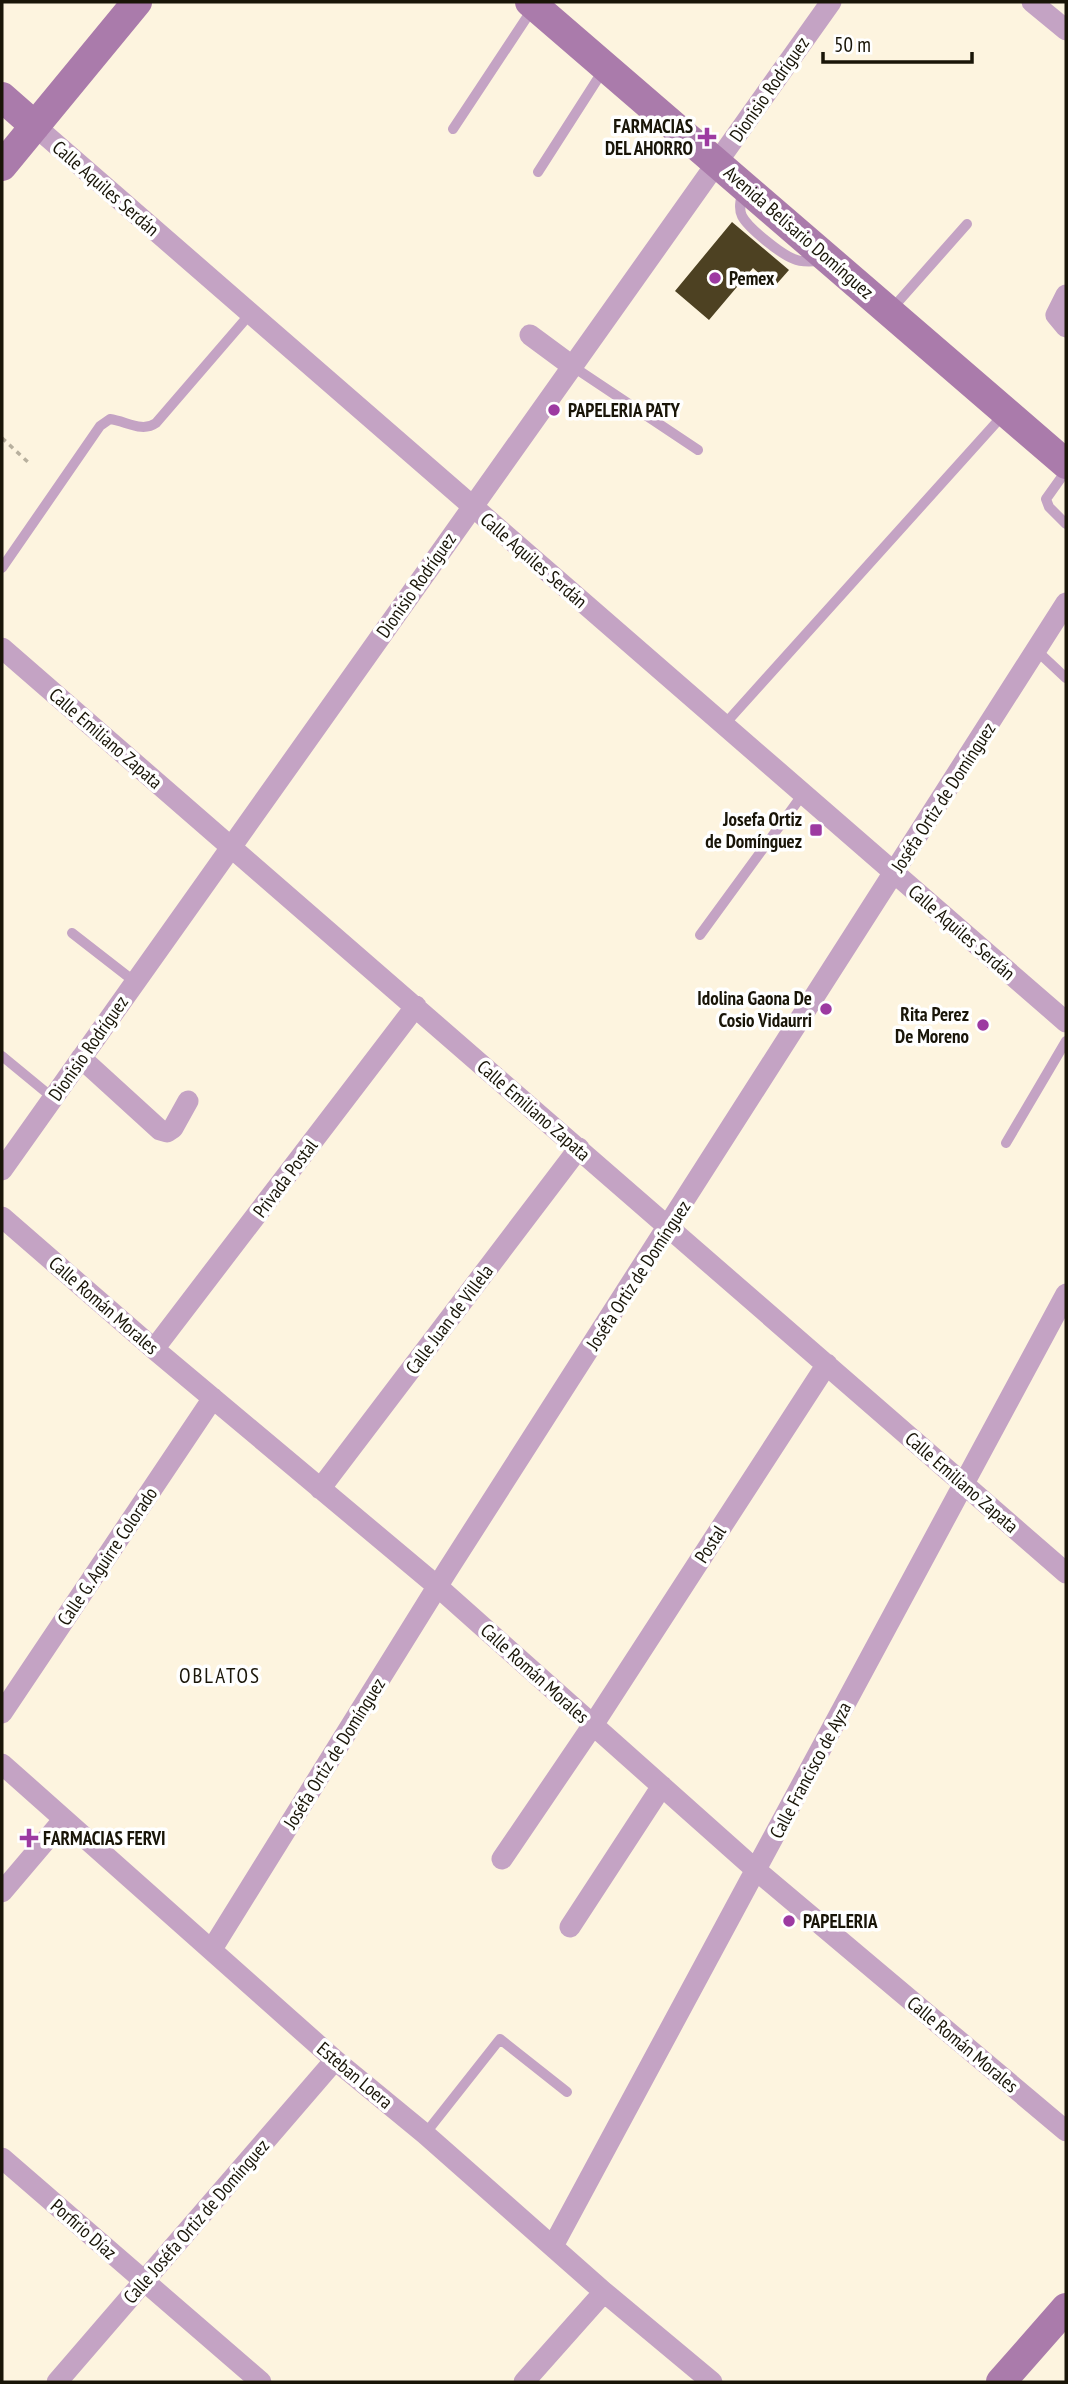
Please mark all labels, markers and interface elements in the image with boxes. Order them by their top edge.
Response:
scale bar [823,21,972,65]
text: 50 m [834,31,871,58]
street label: Dionisio Rodríguez [724,32,814,146]
place label: FARMACIAS DEL AHORRO [605,114,693,160]
marker: FARMACIAS DEL AHORRO [699,129,715,145]
street label: Calle Aquiles Serdán [48,135,164,241]
street label: Avenida Belisario Domínguez [719,160,879,304]
place label: Pemex [729,266,775,290]
marker: Pemex [707,270,723,286]
place label: PAPELERIA PATY [568,398,680,422]
marker: PAPELERIA PATY [546,402,562,418]
street label: Calle Aquiles Serdán [476,507,592,613]
street label: Dionisio Rodríguez [371,528,461,642]
street label: Calle Emiliano Zapata [44,682,168,794]
street label: Joséfa Ortiz de Domínguez [885,718,1000,877]
place label: Josefa Ortiz de Domínguez [705,807,802,853]
marker: Josefa Ortiz de Domínguez [808,822,824,838]
street label: Calle Aquiles Serdán [904,879,1020,985]
place label: Idolina Gaona De Cosio Vidaurri [697,986,812,1032]
street label: Dionisio Rodríguez [43,991,133,1105]
marker: Idolina Gaona De Cosio Vidaurri [818,1001,834,1017]
place label: Rita Perez De Moreno [895,1002,969,1048]
marker: Rita Perez De Moreno [975,1017,991,1033]
street label: Calle Emiliano Zapata [472,1054,596,1166]
street label: Privada Postal [248,1134,323,1222]
street label: Joséfa Ortiz de Domínguez [580,1196,695,1355]
street label: Calle Román Morales [44,1251,164,1359]
street label: Calle Juan de Villela [400,1260,498,1378]
street label: Calle Emiliano Zapata [900,1426,1024,1538]
street label: Calle G. Aguirre Colorado [52,1482,162,1630]
street label: Postal [689,1520,731,1567]
street label: Calle Román Morales [476,1618,594,1728]
district label: OBLATOS [179,1662,261,1689]
street label: Joséfa Ortiz de Domínguez [277,1673,390,1834]
street label: Calle Francisco de Ayza [764,1698,856,1842]
place label: FARMACIAS FERVI [43,1826,166,1850]
marker: FARMACIAS FERVI [21,1830,37,1846]
place label: PAPELERIA [803,1909,878,1933]
marker: PAPELERIA [781,1913,797,1929]
street label: Calle Román Morales [903,1991,1023,2097]
street label: Esteban Loera [312,2036,398,2114]
street label: Calle Joséfa Ortiz de Domínguez [118,2134,274,2308]
street label: Porfirio Díaz [46,2194,122,2264]

